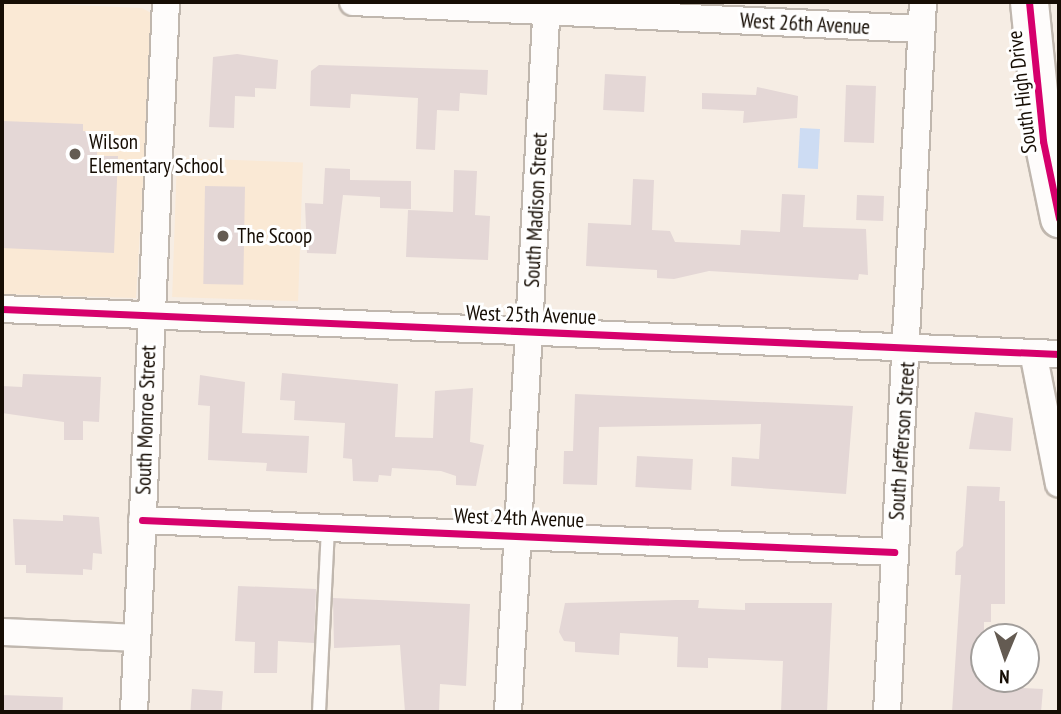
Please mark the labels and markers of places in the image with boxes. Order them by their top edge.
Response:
place label: Wilson Elementary School [89,129,224,179]
marker: Wilson Elementary School [67,146,83,162]
place label: The Scoop [237,223,312,249]
marker: The Scoop [215,228,231,244]

